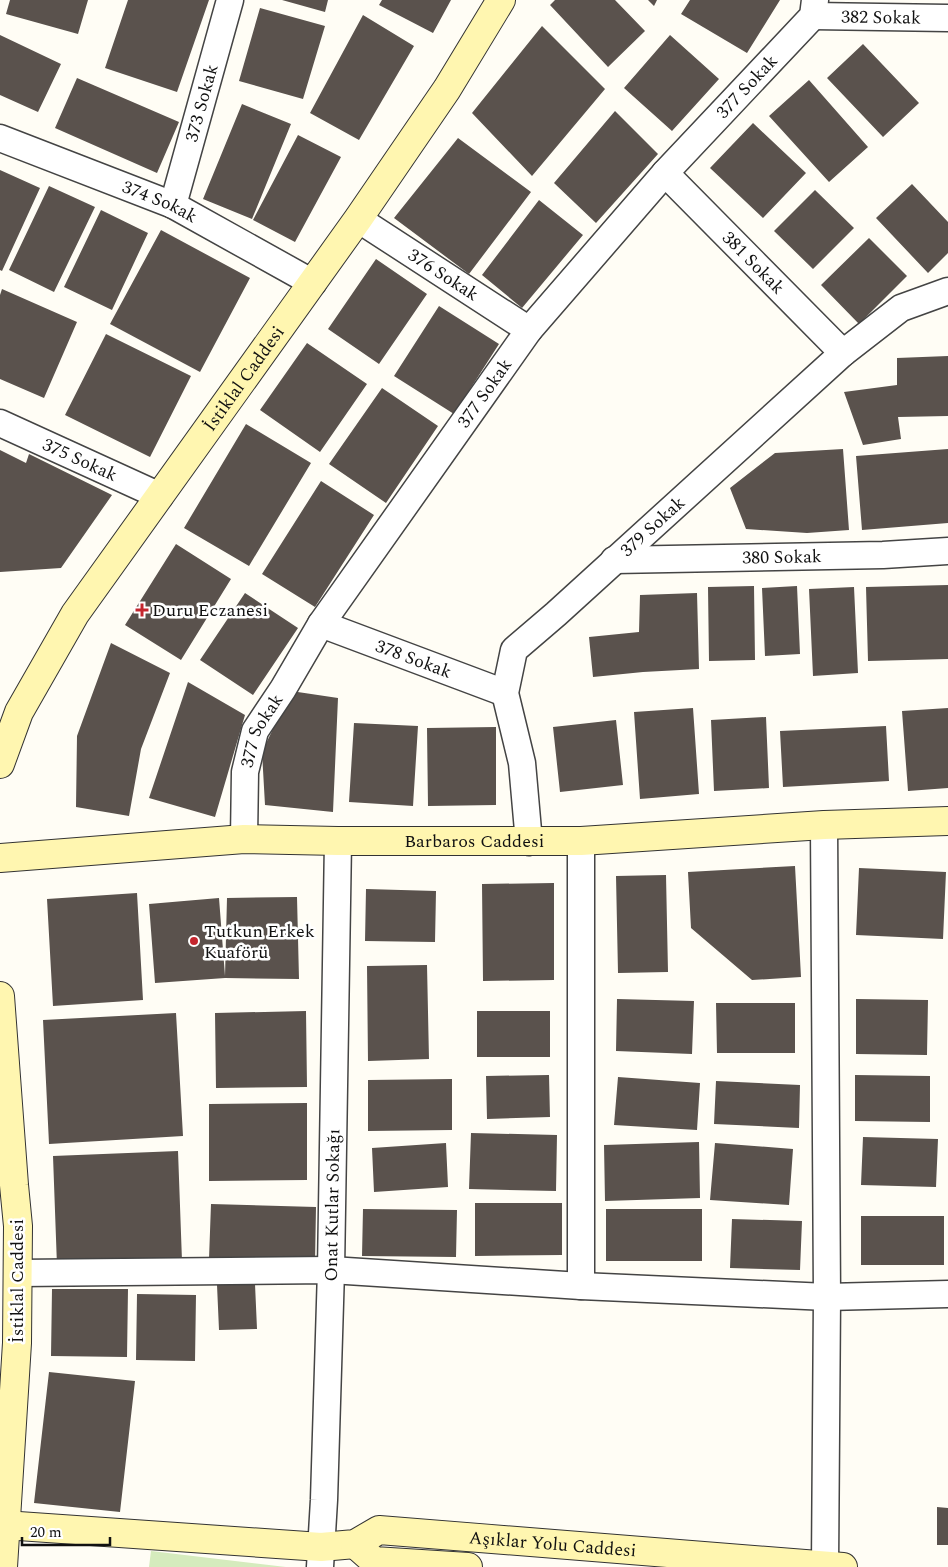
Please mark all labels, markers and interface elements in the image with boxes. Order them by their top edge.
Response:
street label: 382 Sokak [841,3,921,32]
street label: 377 Sokak [710,48,784,125]
street label: 373 Sokak [178,61,226,145]
street label: 374 Sokak [118,174,202,230]
street label: 381 Sokak [716,225,791,301]
street label: 376 Sokak [403,242,484,308]
street label: İstiklal Caddesi [197,320,291,437]
street label: 377 Sokak [451,353,519,434]
street label: 375 Sokak [38,431,122,489]
street label: 379 Sokak [614,490,691,563]
street label: 380 Sokak [742,543,822,572]
place label: Duru Eczanesi [152,597,268,624]
marker: Duru Eczanesi [136,604,148,616]
street label: 378 Sokak [371,633,456,686]
street label: 377 Sokak [234,688,290,770]
street label: Barbaros Caddesi [404,828,544,855]
place label: Tutkun Erkek Kuaförü [204,918,315,966]
marker: Tutkun Erkek Kuaförü [188,935,200,947]
street label: Onat Kutlar Sokağı [318,1129,347,1282]
street label: İstiklal Caddesi [4,1219,31,1343]
scale bar [22,1514,110,1546]
text: 20 m [30,1521,62,1544]
street label: Aşıklar Yolu Caddesi [468,1524,637,1564]

